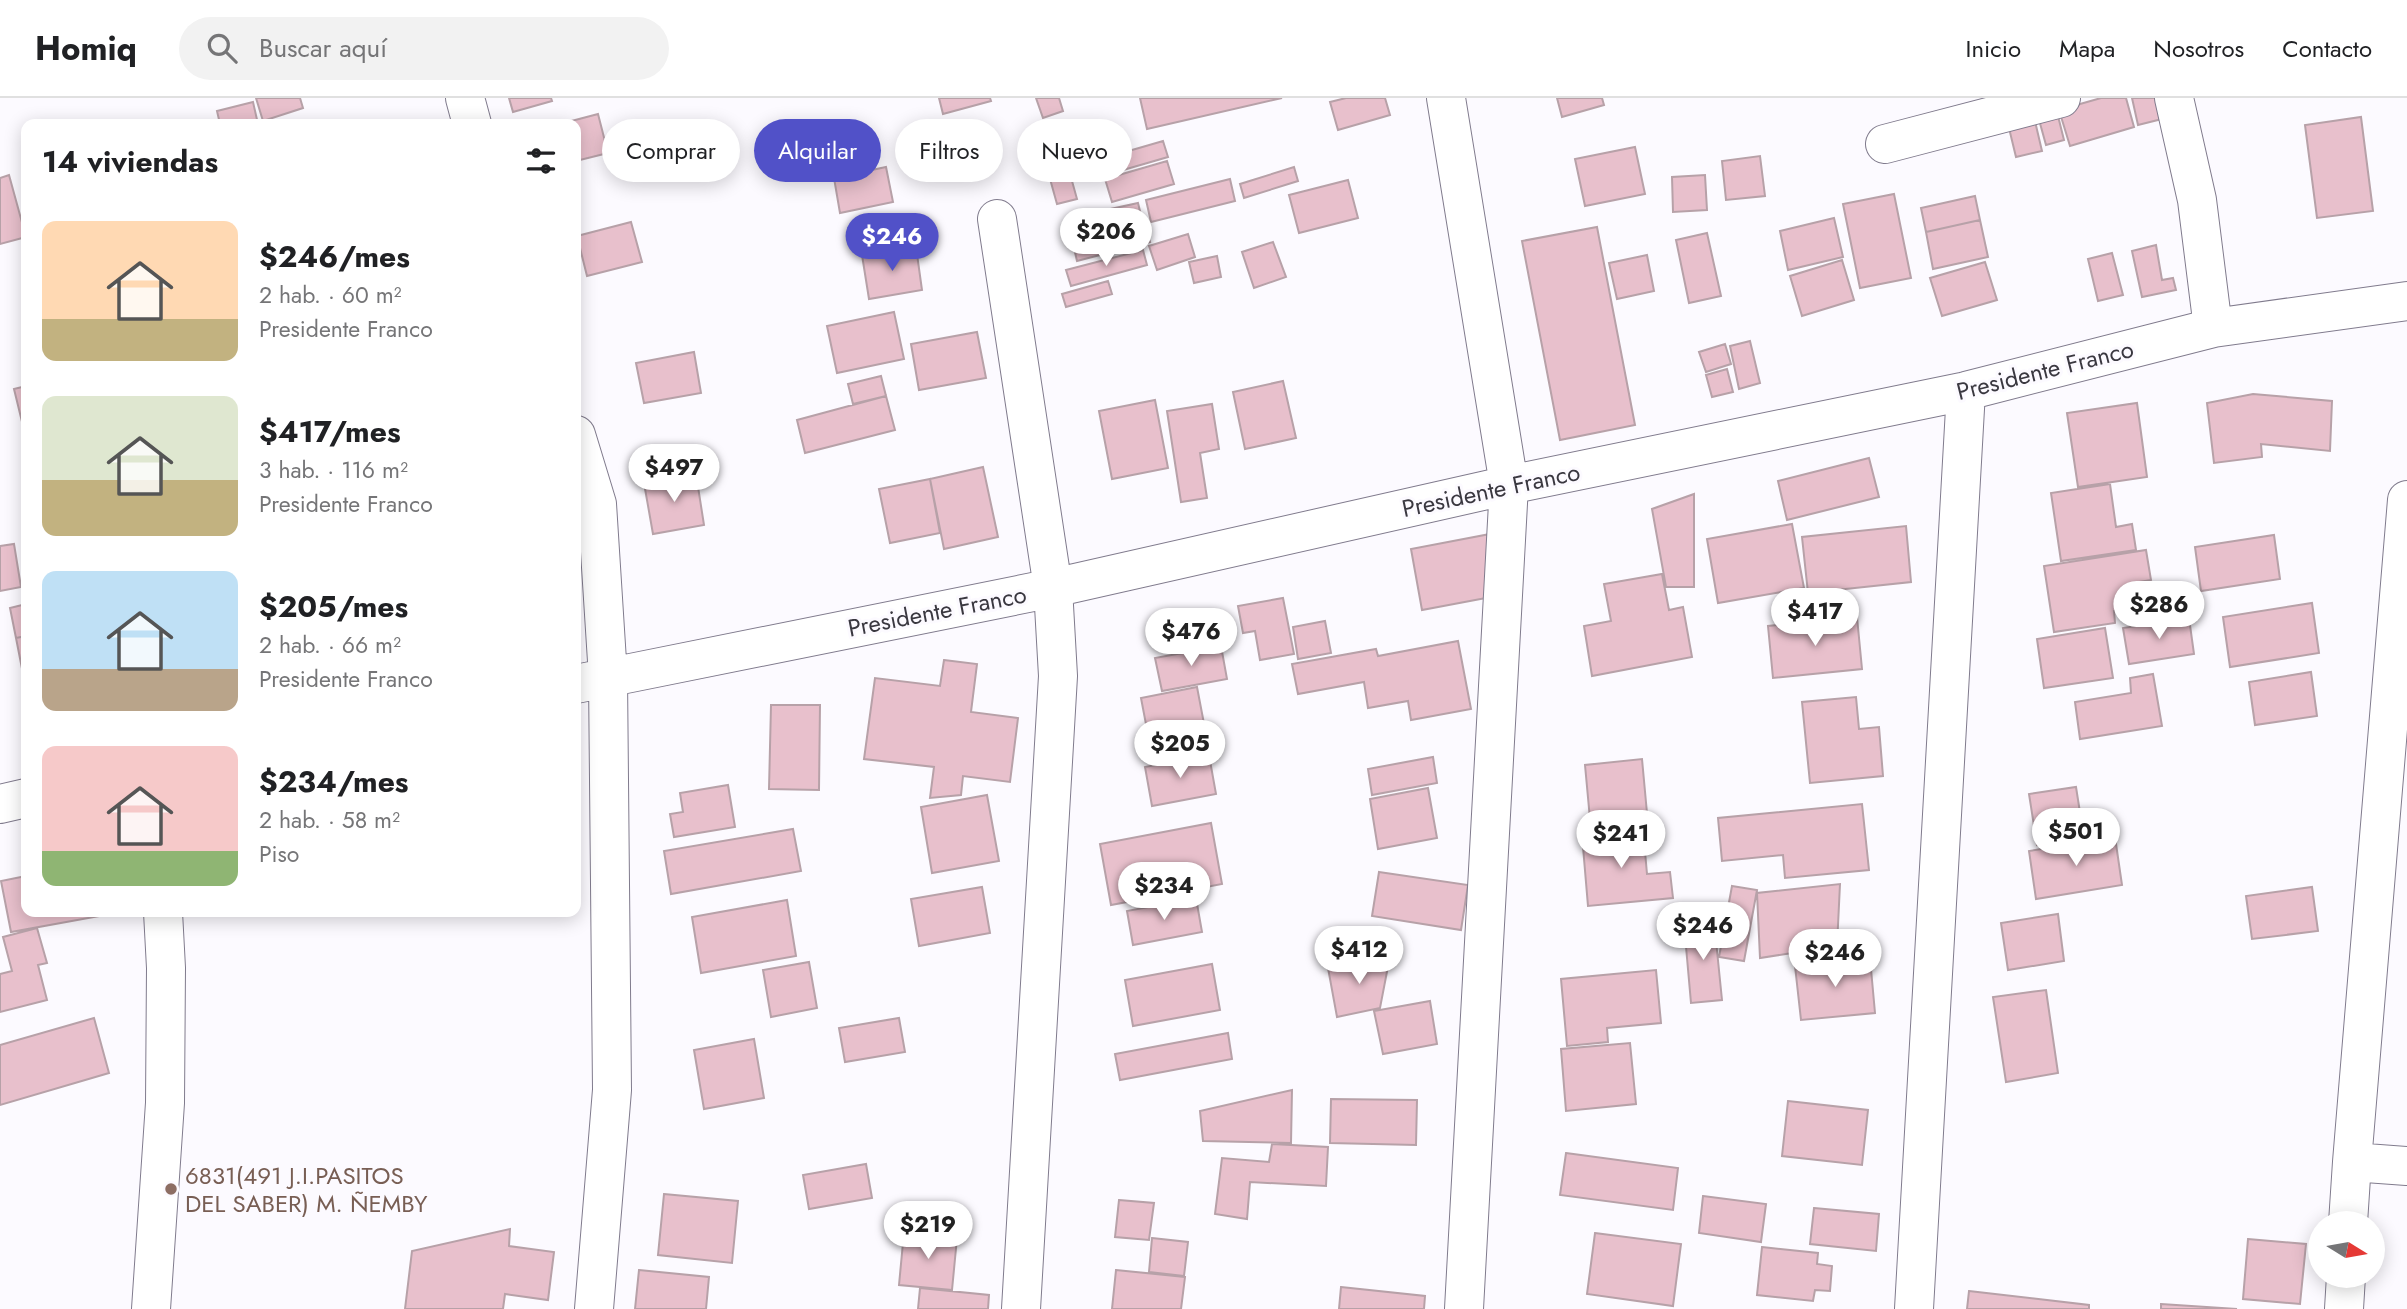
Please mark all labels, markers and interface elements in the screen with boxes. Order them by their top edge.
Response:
search box [179,17,669,80]
text: Homiq [35,25,137,72]
icon: search [203,29,241,67]
text: Buscar aquí [259,29,387,67]
text: Inicio [1966,31,2021,66]
text: Mapa [2059,31,2115,66]
text: Nosotros [2153,31,2244,66]
text: Contacto [2282,31,2372,66]
chip: Comprar [602,119,740,182]
chip: Alquilar [754,119,881,182]
chip: Filtros [895,119,1003,182]
chip: Nuevo [1017,119,1132,182]
text: 14 viviendas [42,140,218,183]
icon: filters [522,142,560,180]
pin: $206 [1065,208,1147,268]
pin: $246 [851,214,933,273]
text: $206 [1076,214,1136,248]
text: $246 [862,219,922,253]
text: $246/mes [259,235,410,278]
icon: home [98,249,182,333]
text: 2 hab. · 60 m² [259,278,402,312]
text: Presidente Franco [259,312,433,346]
street label: Presidente Franco [1953,331,2137,409]
text: $417/mes [259,410,401,453]
icon: home [98,424,182,508]
pin: $497 [633,444,715,504]
text: $497 [645,450,703,484]
text: 3 hab. · 116 m² [259,453,408,487]
street label: Presidente Franco [1399,454,1583,526]
text: Presidente Franco [259,487,433,521]
street label: Presidente Franco [845,577,1029,645]
pin: $286 [2118,582,2200,641]
text: $205/mes [259,585,408,628]
text: $286 [2129,587,2189,621]
pin: $417 [1774,588,1856,648]
text: $417 [1787,594,1843,628]
icon: home [98,599,182,683]
pin: $476 [1150,608,1232,668]
text: $476 [1161,614,1221,648]
text: 2 hab. · 66 m² [259,628,401,662]
text: Presidente Franco [259,662,433,696]
pin: $205 [1139,720,1221,780]
text: $205 [1150,726,1210,760]
text: $234/mes [259,760,409,803]
icon: home [98,774,182,858]
text: 2 hab. · 58 m² [259,803,400,837]
pin: $501 [2035,808,2117,868]
pin: $241 [1580,810,1662,870]
text: $501 [2048,814,2104,848]
text: $241 [1592,816,1650,850]
text: Piso [259,837,299,871]
pin: $234 [1123,862,1205,922]
text: $234 [1134,868,1194,902]
pin: $246 [1662,902,1744,962]
text: $246 [1673,908,1733,942]
pin: $412 [1318,926,1400,986]
pin: $246 [1794,930,1876,989]
text: $412 [1330,932,1388,966]
text: $246 [1805,935,1865,969]
place label: 6831(491 J.I.PASITOS DEL SABER) M. ÑEMBY [185,1158,428,1221]
marker: 6831(491 J.I.PASITOS DEL SABER) M. ÑEMBY [163,1181,179,1197]
pin: $219 [887,1202,969,1261]
text: $219 [900,1207,956,1241]
north arrow [2308,1211,2385,1288]
map controls [2308,1211,2385,1288]

